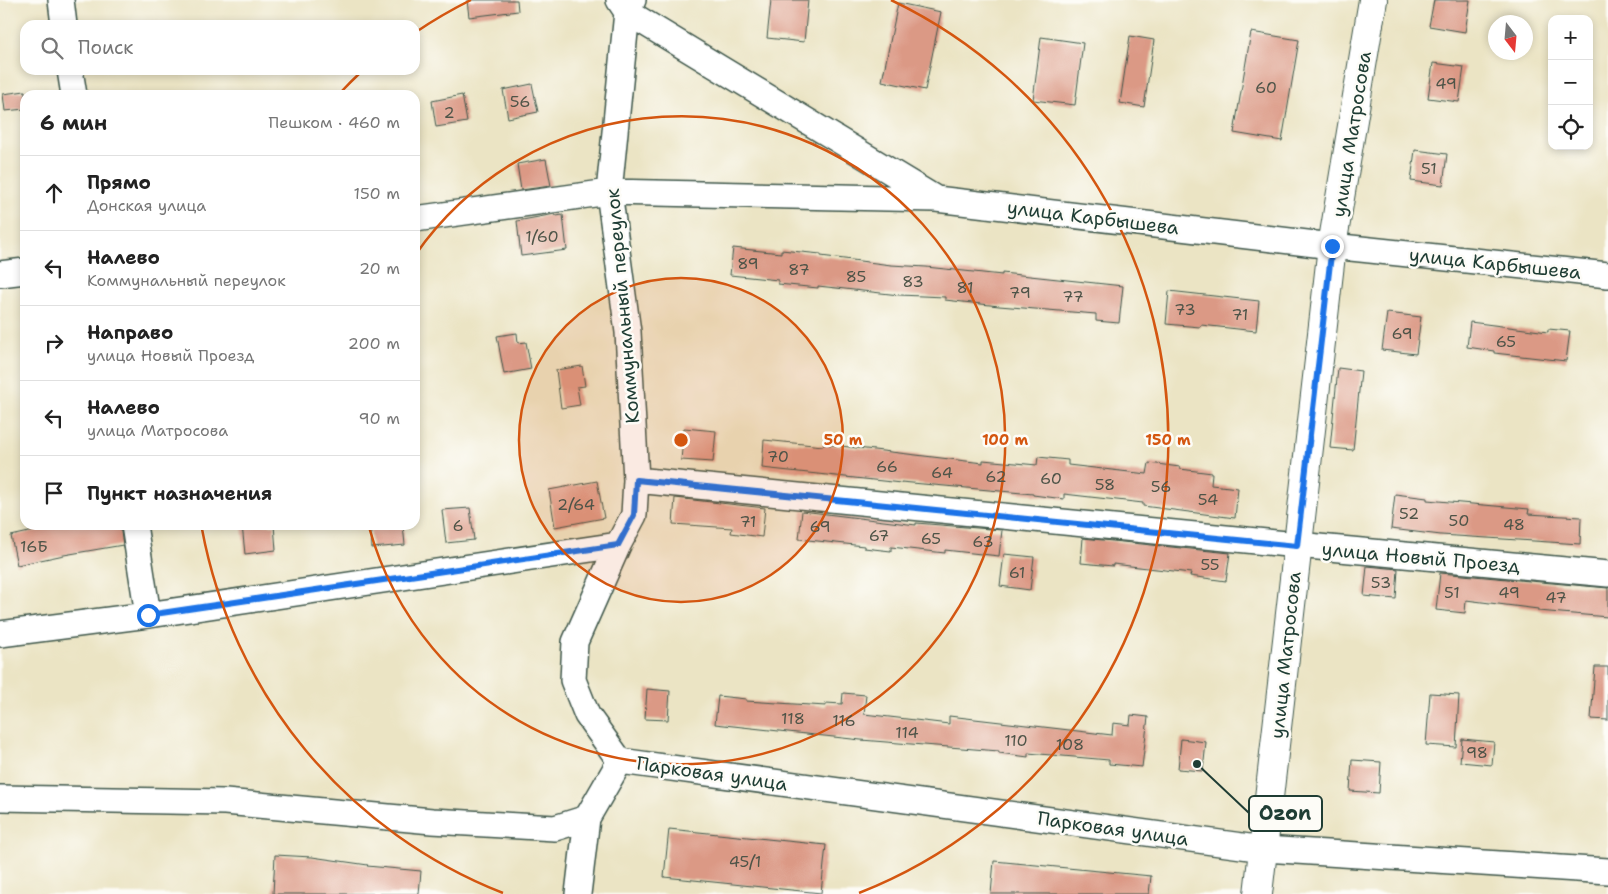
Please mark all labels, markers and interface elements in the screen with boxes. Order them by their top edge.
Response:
north arrow [1488,15,1533,60]
map controls [1548,15,1593,150]
button: + [1548,15,1593,60]
search box [20,20,420,75]
icon: search [38,34,66,62]
text: Поиск [78,35,133,60]
street label: улица Матросова [1326,49,1377,219]
button: − [1548,60,1593,105]
house number: 49 [1435,73,1457,94]
house number: 60 [1255,77,1277,98]
house number: 56 [510,91,530,112]
house number: 2 [443,102,455,123]
button: locate [1548,105,1593,150]
text: 6 мин [40,109,107,137]
text: Пешком · 460 m [269,112,400,133]
house number: 51 [1421,158,1437,179]
text: Прямо [87,170,151,195]
icon: ahead [40,179,68,207]
text: 150 m [353,183,400,204]
street label: Коммунальный переулок [600,187,645,425]
text: Донская улица [87,195,206,216]
street label: улица Карбышева [1006,195,1180,240]
house number: 1/60 [525,226,559,247]
route end [1321,235,1344,258]
street label: улица Карбышева [1408,242,1582,285]
text: Налево [87,245,160,270]
house number: 89 [737,253,759,274]
icon: left [40,254,68,282]
text: 20 m [359,258,400,279]
house number: 87 [788,259,810,280]
house number: 85 [846,266,866,287]
text: Коммунальный переулок [87,270,286,291]
house number: 83 [902,271,924,292]
house number: 81 [956,277,974,298]
house number: 79 [1009,282,1031,303]
house number: 77 [1062,286,1084,307]
house number: 73 [1174,299,1196,320]
house number: 71 [1231,304,1249,325]
text: Направо [87,320,173,345]
house number: 69 [1391,323,1413,344]
icon: right [40,329,68,357]
house number: 65 [1496,331,1516,352]
text: 200 m [348,333,400,354]
text: улица Новый Проезд [87,345,255,366]
text: Налево [87,395,160,420]
icon: left [40,404,68,432]
text: 90 m [359,408,400,429]
text: улица Матросова [87,420,228,441]
text: 50 m [824,430,863,450]
text: 100 m [982,430,1028,450]
text: 150 m [1145,430,1191,450]
centre of rings [672,431,690,449]
house number: 70 [767,446,789,467]
house number: 66 [876,456,898,477]
house number: 64 [931,462,953,483]
house number: 62 [985,466,1007,487]
house number: 60 [1040,468,1062,489]
house number: 58 [1095,474,1115,495]
house number: 56 [1151,476,1171,497]
icon: arrive [40,479,68,507]
text: Пункт назначения [87,481,272,506]
house number: 54 [1198,489,1218,510]
house number: 2/64 [557,494,595,515]
house number: 52 [1399,503,1419,524]
house number: 50 [1449,510,1469,531]
house number: 71 [739,511,757,532]
house number: 48 [1503,514,1525,535]
house number: 6 [452,515,464,536]
house number: 69 [809,516,831,537]
house number: 67 [869,525,889,546]
house number: 65 [921,528,941,549]
house number: 63 [972,531,994,552]
house number: 16Б [20,536,48,557]
street label: улица Новый Проезд [1321,536,1521,579]
house number: 55 [1200,554,1220,575]
house number: 61 [1009,562,1025,583]
street label: улица Матросова [1264,570,1307,740]
house number: 53 [1371,572,1391,593]
house number: 51 [1444,582,1460,603]
house number: 49 [1498,582,1520,603]
house number: 47 [1545,587,1567,608]
route start [137,604,160,627]
house number: 118 [781,708,805,729]
house number: 116 [832,710,856,731]
house number: 114 [895,722,919,743]
house number: 110 [1004,730,1028,751]
house number: 108 [1056,734,1084,755]
house number: 98 [1466,742,1488,763]
street label: Парковая улица [635,751,789,796]
callout: Ozon [1249,796,1322,831]
text: Ozon [1259,800,1311,826]
street label: Парковая улица [1036,806,1190,851]
house number: 45/1 [729,851,761,872]

